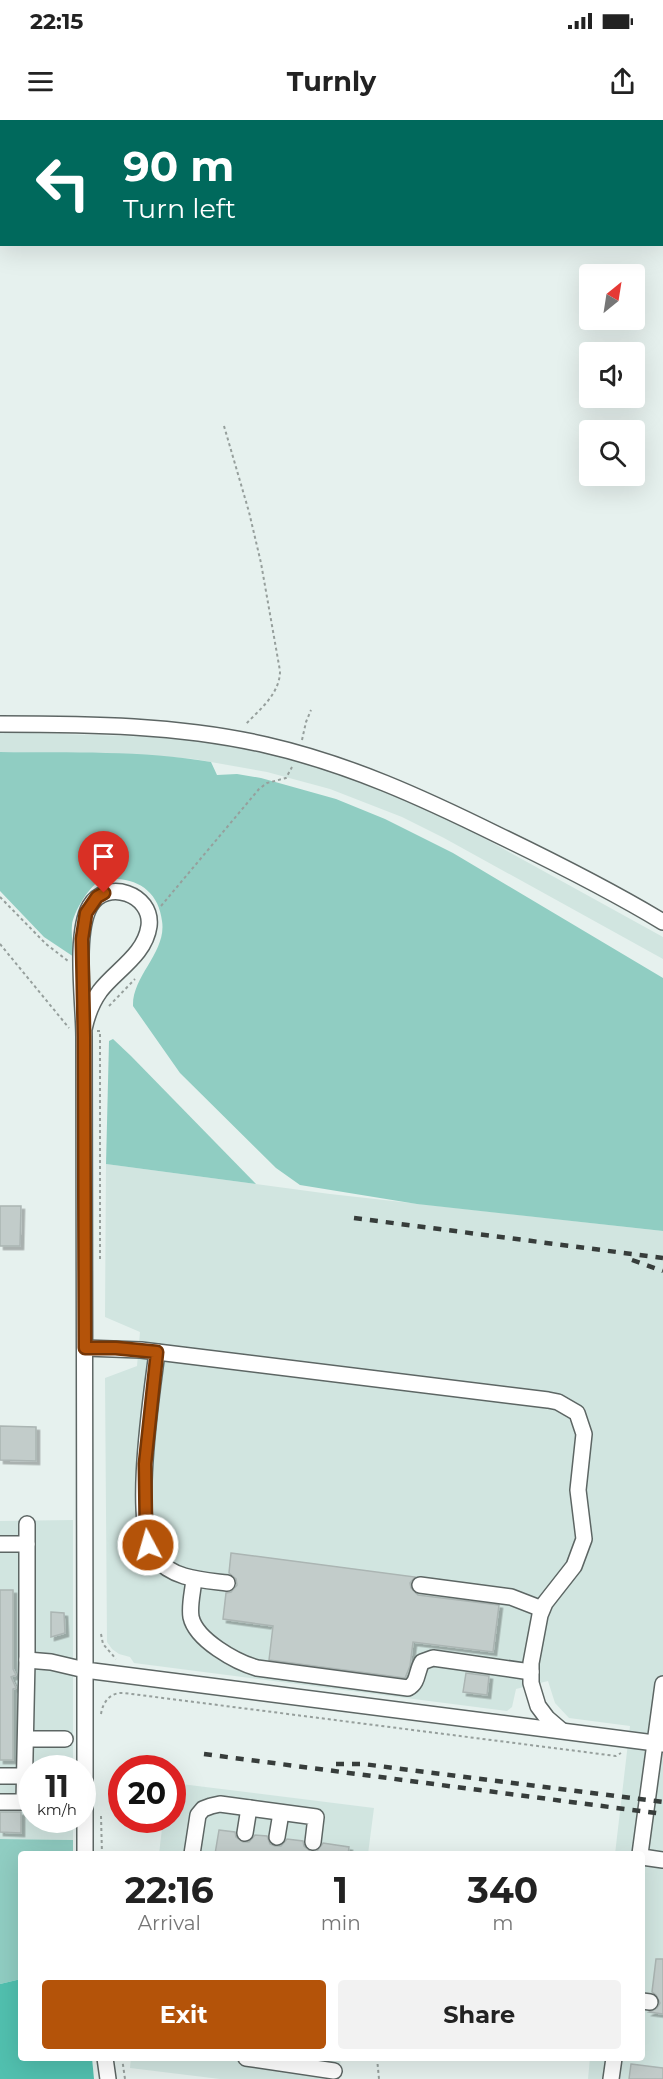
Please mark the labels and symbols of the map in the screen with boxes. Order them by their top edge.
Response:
north arrow [579,264,645,330]
pin [78,831,129,893]
position arrow [116,1513,180,1577]
speed limit sign: 20 [108,1755,186,1833]

